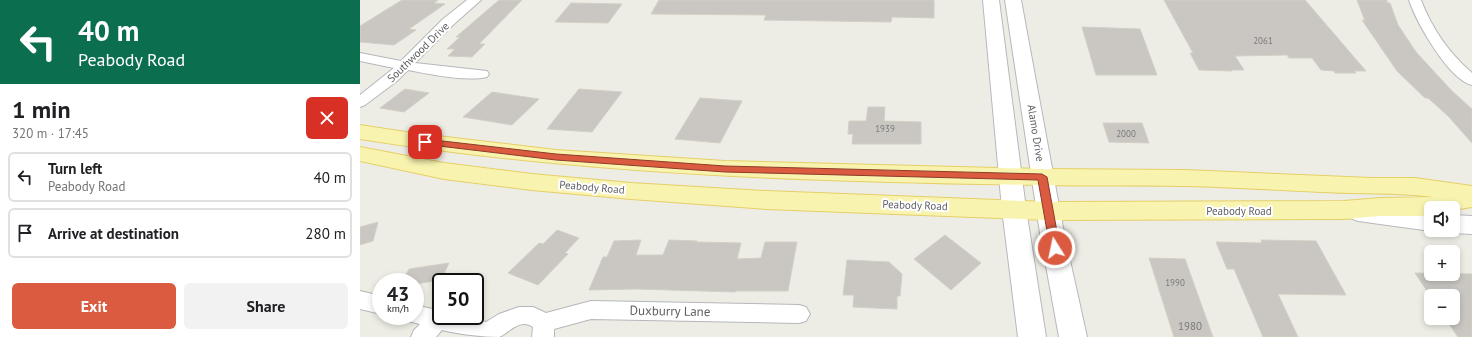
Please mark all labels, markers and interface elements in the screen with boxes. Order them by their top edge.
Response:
text: 40 m [78,12,139,49]
icon: left [12,16,64,68]
street label: Southwood Drive [384,19,452,85]
house number: 2061 [1253,35,1273,46]
text: Peabody Road [78,48,185,71]
text: 1 min [12,94,71,125]
button: close [306,97,348,139]
street label: Alamo Drive [1025,103,1047,163]
house number: 1939 [875,123,895,134]
text: 320 m · 17:45 [12,125,89,142]
pin [408,125,442,159]
house number: 2000 [1116,128,1136,139]
icon: arrive [414,131,436,153]
text: Turn left [48,159,102,178]
icon: left [14,166,36,188]
text: 40 m [313,168,346,187]
street label: Peabody Road [559,177,625,197]
text: Peabody Road [48,178,125,195]
street label: Peabody Road [882,197,948,213]
map controls [1424,201,1460,325]
button: sound [1424,201,1460,237]
street label: Peabody Road [1206,204,1272,218]
icon: arrive [14,222,36,244]
text: Arrive at destination [48,224,179,243]
text: 280 m [305,224,346,243]
position arrow [1034,227,1076,269]
button: + [1424,245,1460,281]
speed limit sign: 50 [432,273,484,325]
house number: 1990 [1165,277,1185,288]
text: 43 [387,281,409,307]
button: Exit [12,283,176,329]
button: Share [184,283,348,329]
button: − [1424,289,1460,325]
text: km/h [387,302,409,315]
street label: Duxburry Lane [629,302,711,320]
house number: 1980 [1178,319,1202,333]

